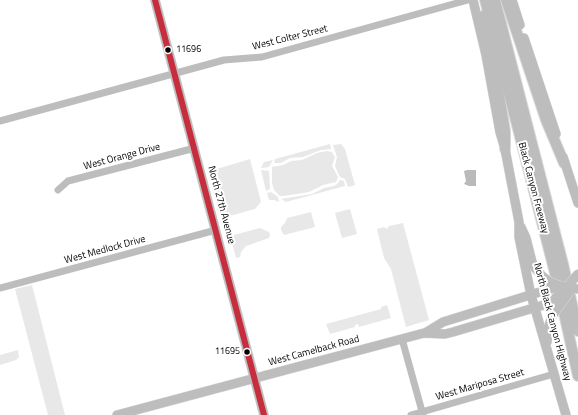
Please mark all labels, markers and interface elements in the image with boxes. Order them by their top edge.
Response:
street label: West Colter Street [251,23,329,53]
marker: 11696 [163,45,173,55]
place label: 11696 [176,45,201,55]
street label: West Orange Drive [82,141,162,173]
street label: Black Canyon Freeway [515,141,551,235]
street label: North 27th Avenue [205,165,237,245]
street label: West Medlock Drive [63,233,147,267]
street label: North Black Canyon Highway [530,262,574,382]
street label: West Camelback Road [267,333,361,369]
place label: 11695 [215,347,240,357]
marker: 11695 [242,347,252,357]
street label: West Mariposa Street [434,367,526,403]

